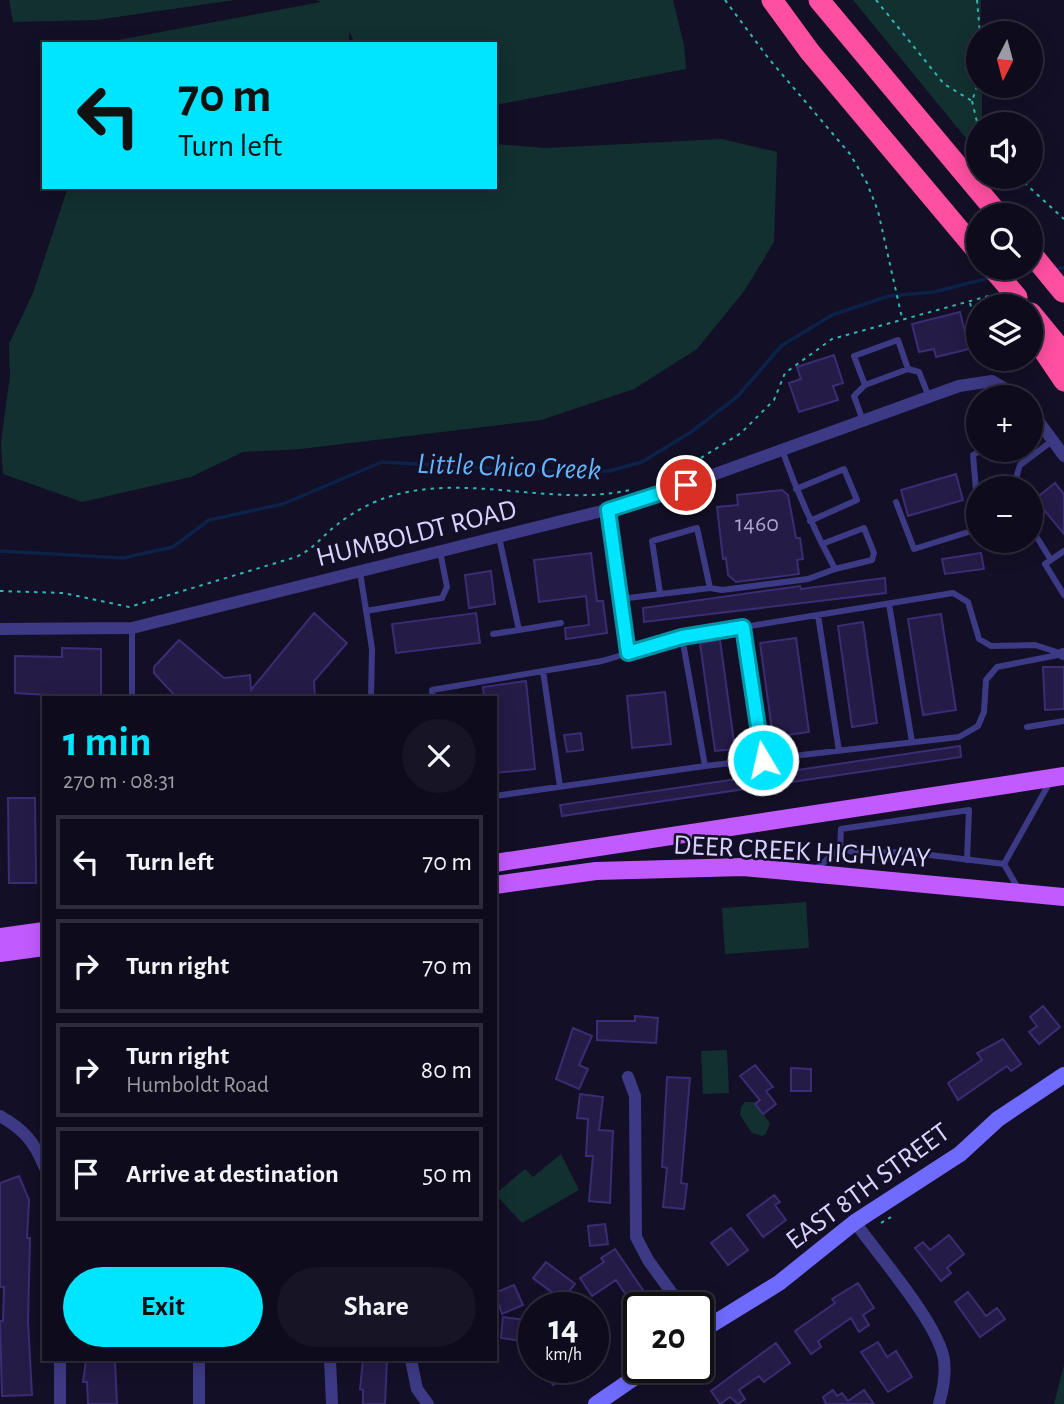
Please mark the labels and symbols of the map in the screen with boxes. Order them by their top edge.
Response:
north arrow [966,21,1043,98]
water label: Little Chico Creek [416,449,602,485]
pin [656,455,716,515]
street label: HUMBOLDT ROAD [313,496,520,572]
house number: 1460 [735,512,779,536]
position arrow [726,723,800,797]
street label: DEER CREEK HIGHWAY [672,831,932,873]
street label: EAST 8TH STREET [781,1118,955,1255]
speed limit sign: 20 [623,1292,714,1383]

